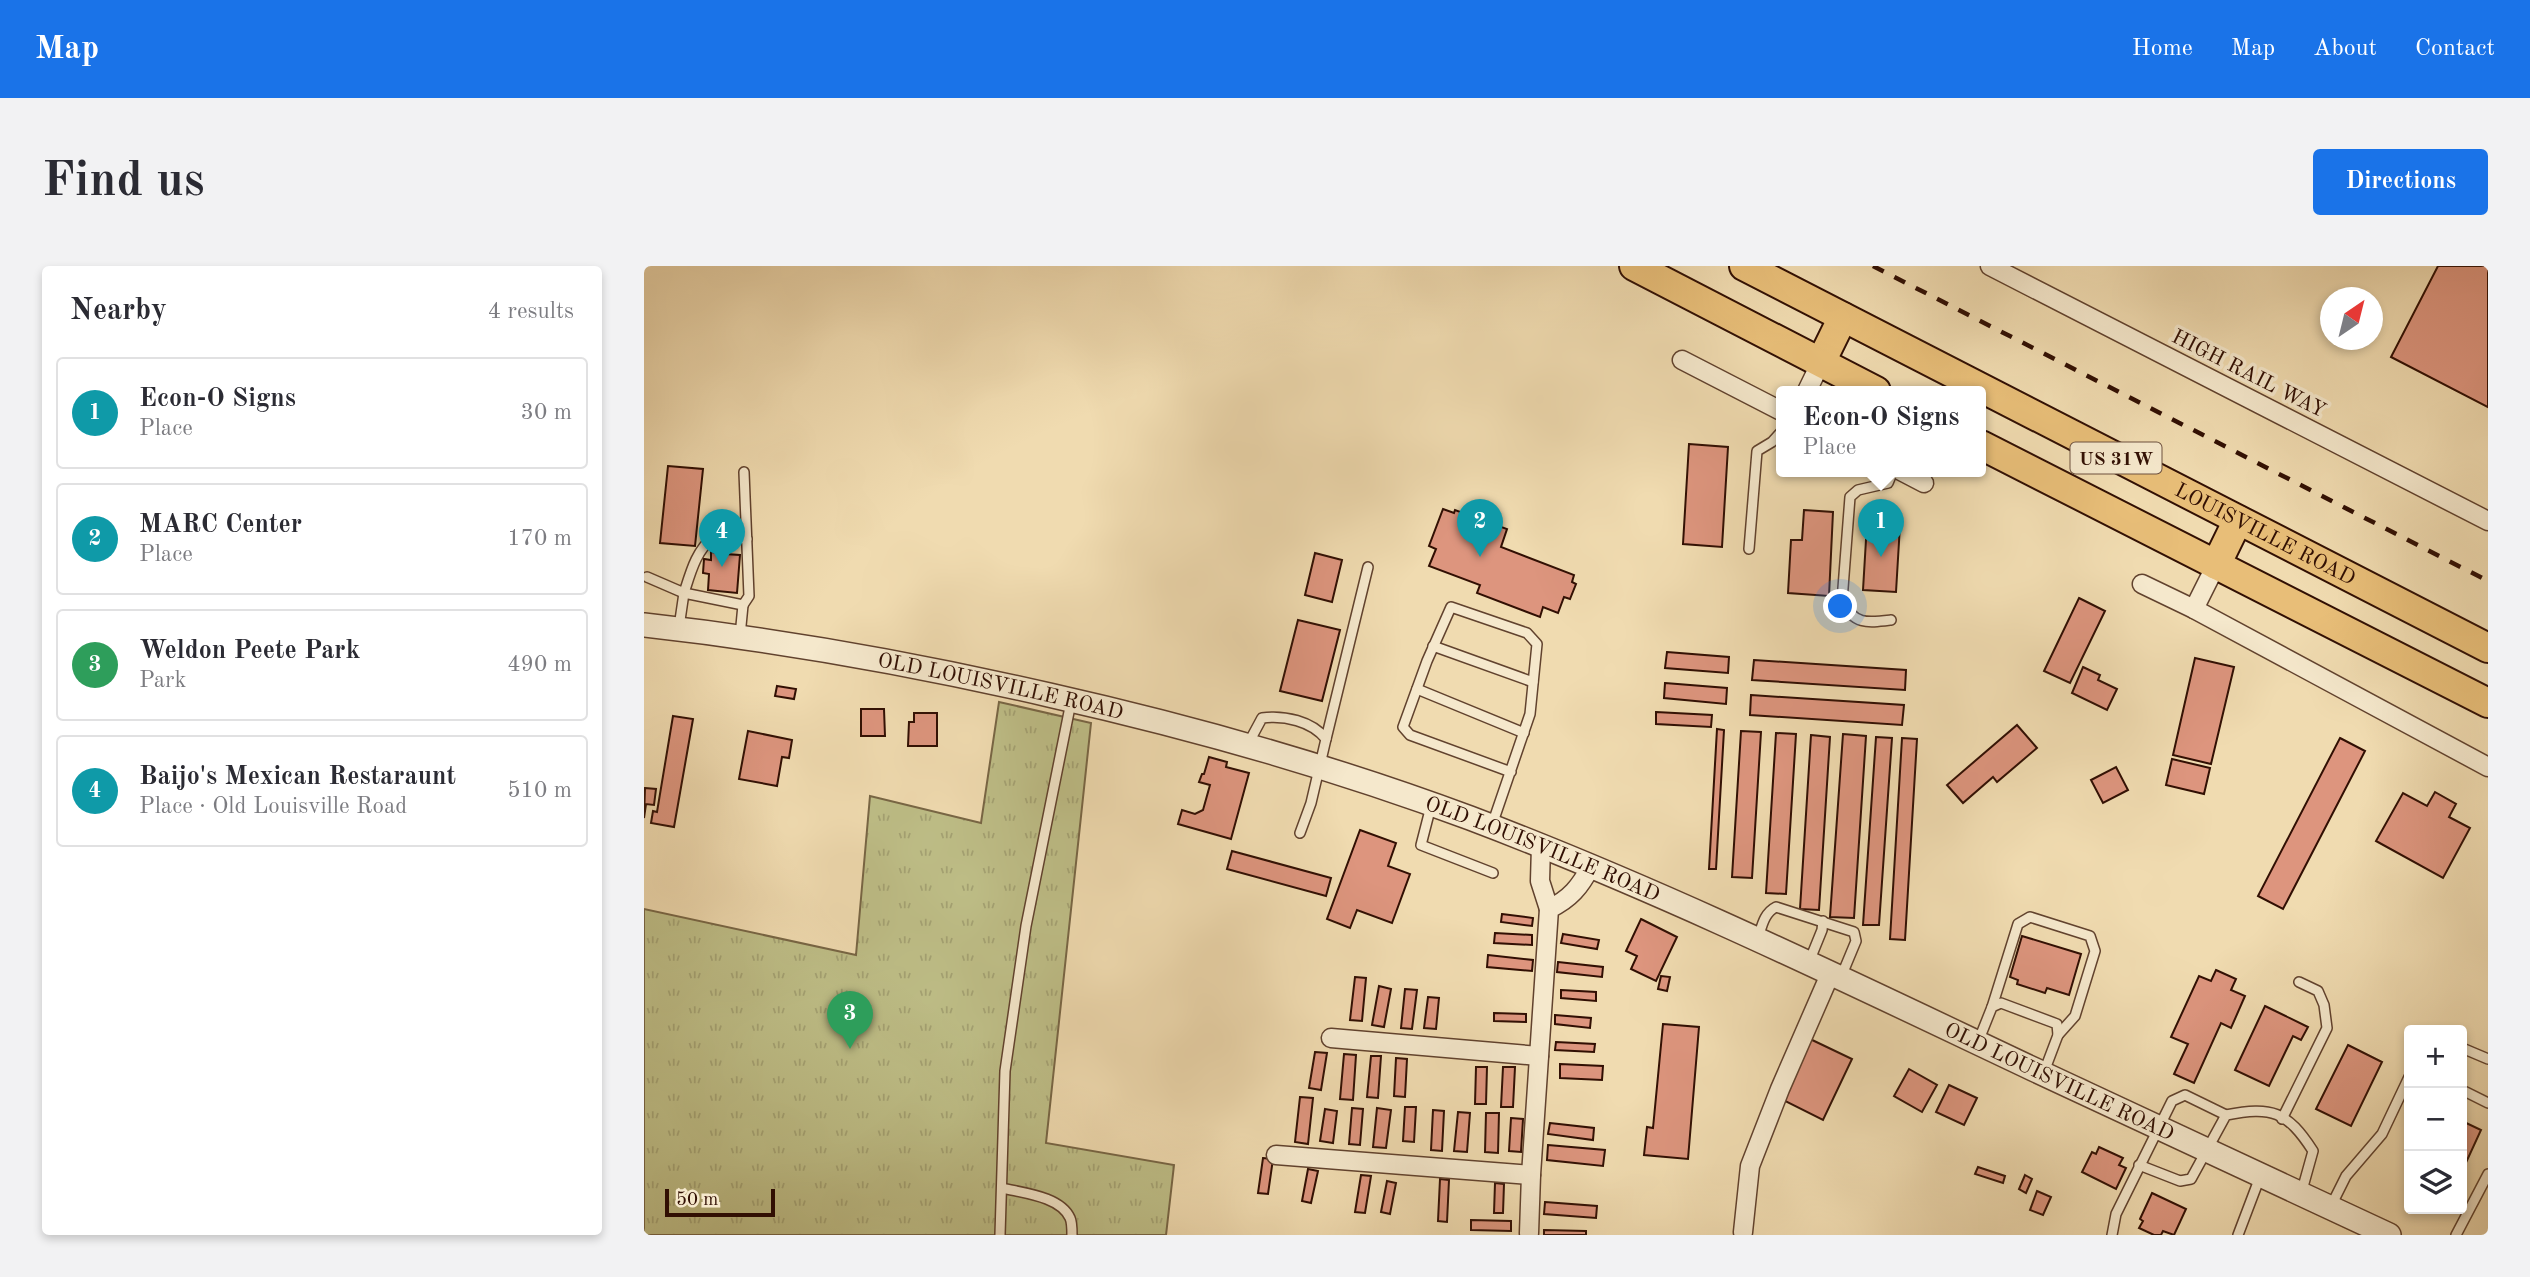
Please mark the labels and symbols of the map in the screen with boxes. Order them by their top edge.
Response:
north arrow [2320,287,2383,350]
street label: HIGH RAIL WAY [2168,326,2329,422]
road number: US 31W [2070,442,2162,474]
street label: LOUISVILLE ROAD [2171,480,2358,590]
pin: 2 [1457,499,1503,557]
pin: 1 [1858,499,1904,557]
pin: 4 [699,509,745,567]
your location [1823,589,1857,623]
street label: OLD LOUISVILLE ROAD [876,651,1125,724]
street label: OLD LOUISVILLE ROAD [1422,794,1663,906]
pin: 3 [827,991,873,1049]
street label: OLD LOUISVILLE ROAD [1941,1020,2177,1145]
scale bar [665,1186,775,1218]

